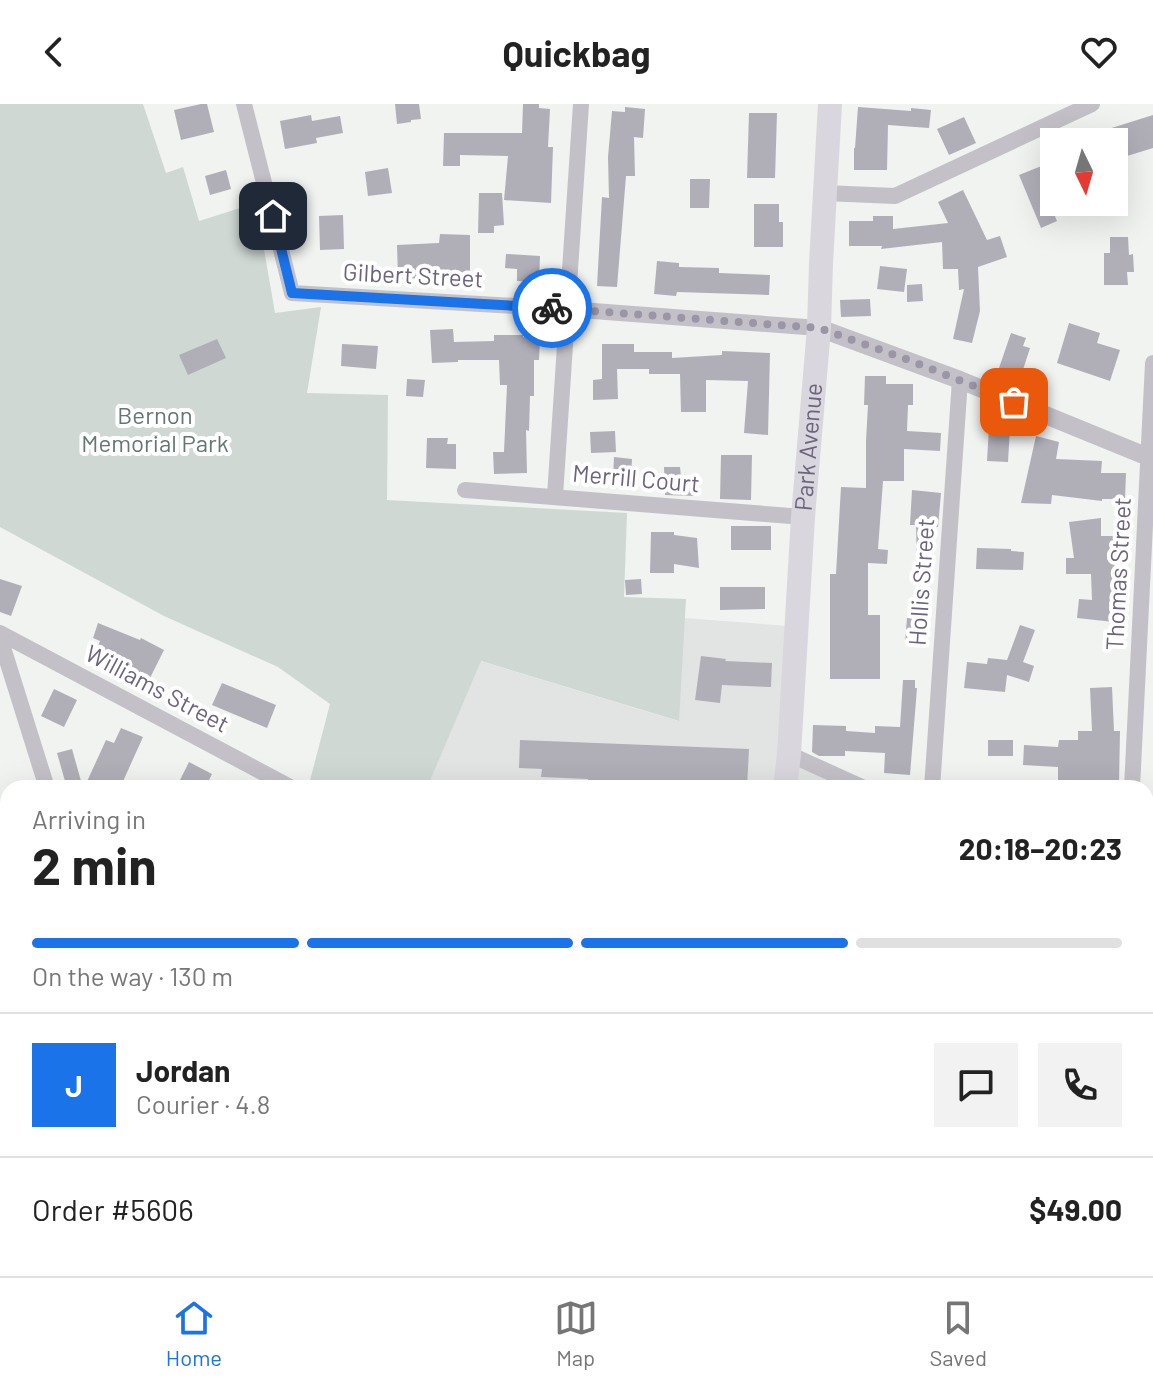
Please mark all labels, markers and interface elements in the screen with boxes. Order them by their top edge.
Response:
icon: back [32,30,76,74]
icon: heart [1077,30,1121,74]
text: Quickbag [502,31,651,74]
north arrow [1040,128,1128,216]
map controls [1040,128,1128,216]
pin [239,182,307,250]
icon: home [251,194,295,238]
street label: Gilbert Street [342,256,484,293]
courier [512,268,592,348]
icon: bike [530,286,574,330]
pin [980,368,1048,436]
icon: bag [992,380,1036,424]
street label: Park Avenue [788,382,827,512]
park label: Bernon Memorial Park [81,400,229,457]
street label: Merrill Court [571,457,701,498]
street label: Thomas Street [1099,497,1136,651]
street label: Hollis Street [902,517,939,647]
street label: Williams Street [81,638,234,738]
text: Arriving in [32,803,146,834]
text: 20:18–20:23 [959,830,1122,866]
text: 2 min [32,833,157,895]
text: On the way · 130 m [32,960,233,991]
button: chat [934,1043,1018,1127]
button: phone [1038,1043,1122,1127]
text: Jordan [136,1052,231,1088]
text: J [65,1067,83,1103]
text: Courier · 4.8 [136,1088,270,1119]
text: Order #5606 [32,1191,194,1227]
text: $49.00 [1029,1191,1122,1227]
tab: Home [166,1296,222,1370]
tab: Map [554,1296,598,1370]
tab: Saved [929,1296,987,1370]

